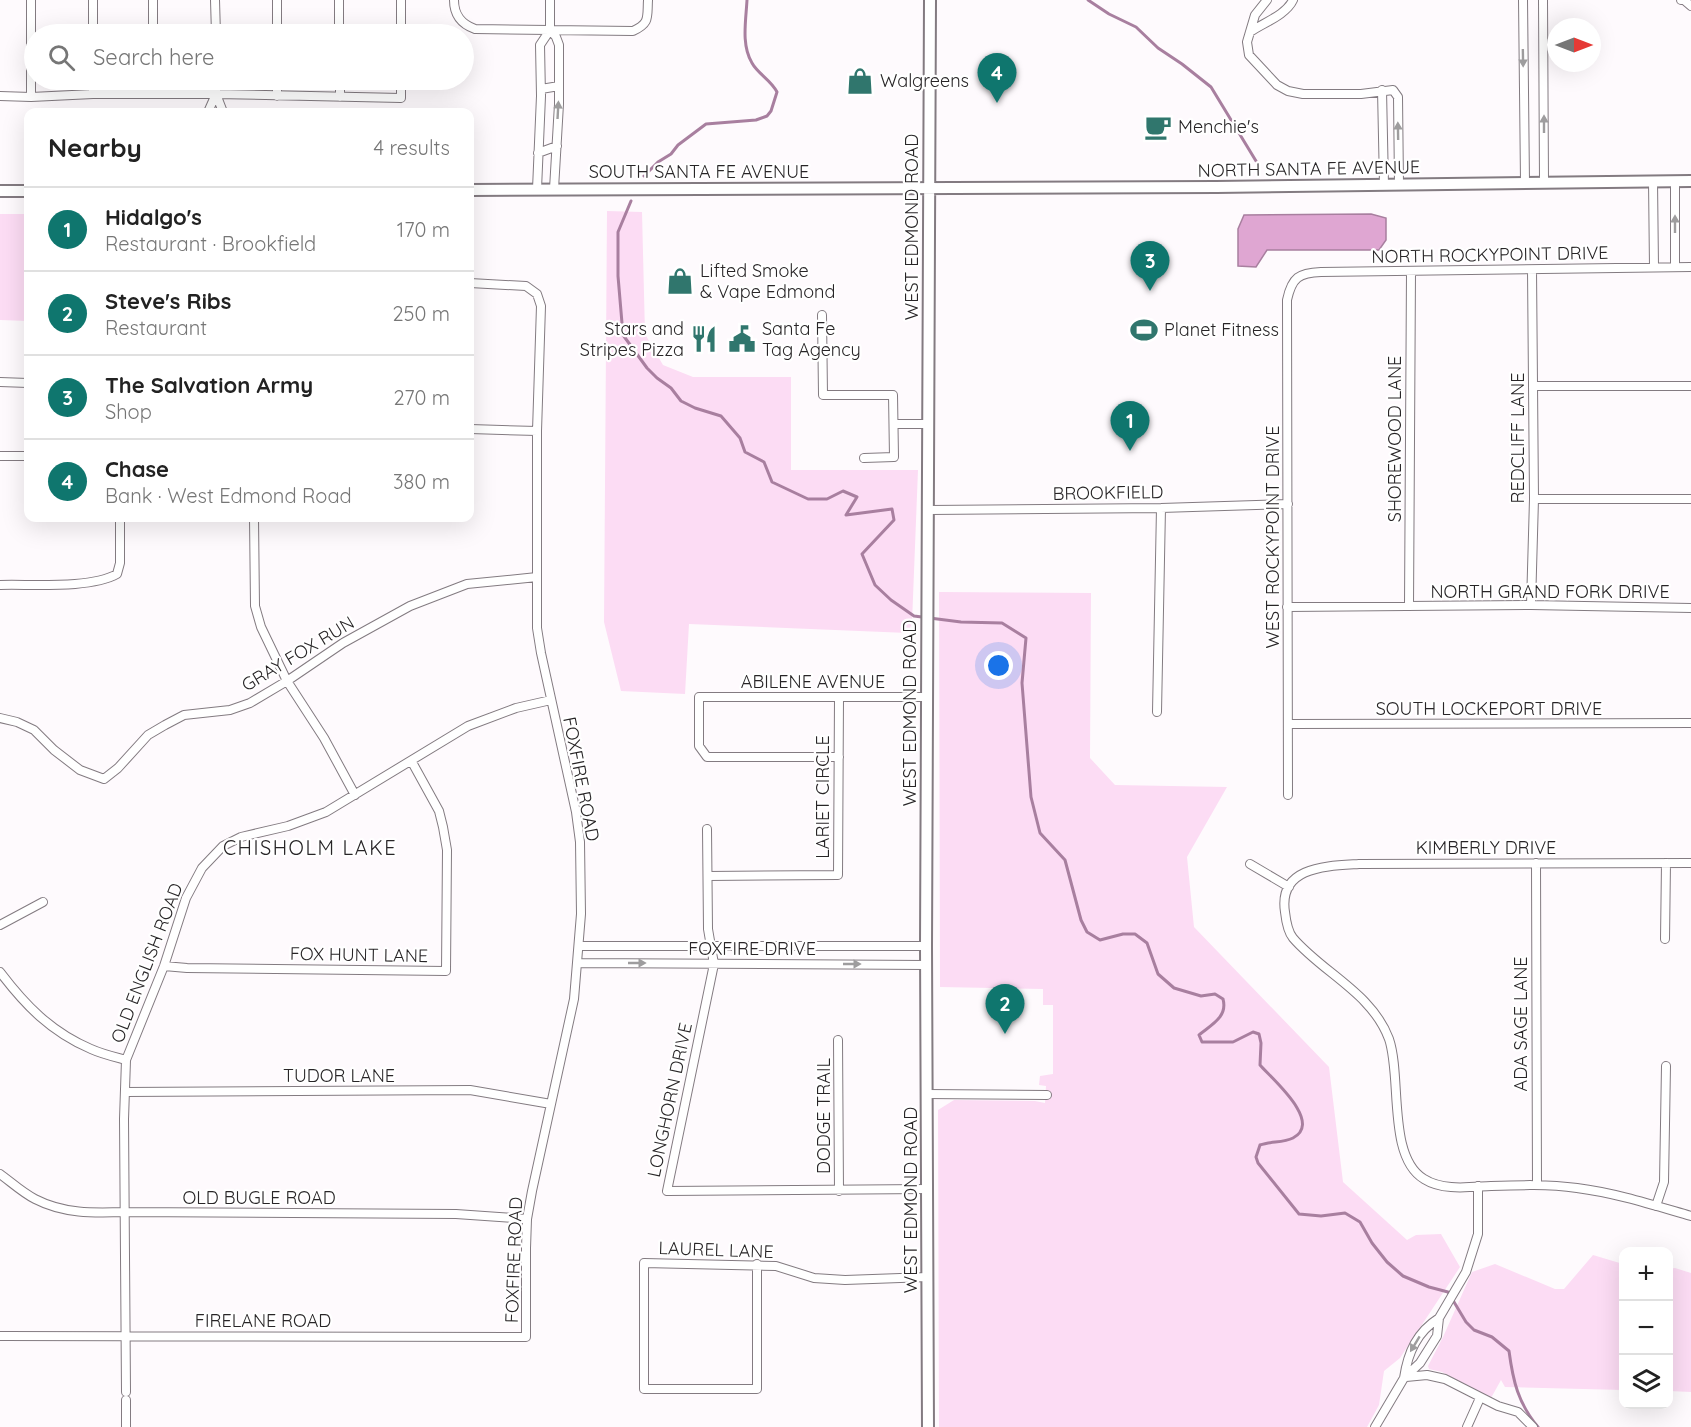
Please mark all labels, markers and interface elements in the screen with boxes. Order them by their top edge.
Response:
north arrow [1547,18,1601,72]
search box [24,24,474,90]
icon: search [45,41,78,74]
text: Search here [93,43,214,71]
one-way arrow [1518,49,1528,68]
pin: 4 [978,54,1016,103]
shop icon: Walgreens [845,66,875,96]
place label: Walgreens [880,69,969,92]
one-way arrow [554,100,563,119]
cafe icon: Menchie's [1143,112,1173,142]
one-way arrow [1539,114,1549,133]
place label: Menchie's [1178,115,1259,138]
one-way arrow [1393,122,1403,141]
text: Nearby [48,131,142,164]
street label: WEST EDMOND ROAD [900,134,923,320]
text: 4 results [374,135,450,160]
street label: NORTH SANTA FE AVENUE [1198,155,1420,182]
street label: SOUTH SANTA FE AVENUE [589,160,809,183]
text: Hidalgo's [105,203,202,231]
one-way arrow [1670,214,1680,233]
text: 1 [64,217,71,242]
text: 170 m [397,217,450,242]
text: Restaurant · Brookfield [105,231,316,256]
street label: NORTH ROCKYPOINT DRIVE [1371,241,1609,268]
pin: 3 [1130,242,1170,291]
place label: Lifted Smoke & Vape Edmond [700,259,835,303]
shop icon: Lifted Smoke & Vape Edmond [665,266,695,296]
text: Steve's Ribs [105,287,231,315]
text: 2 [62,301,73,326]
text: 250 m [392,301,450,326]
text: Restaurant [105,315,207,340]
sports icon: Planet Fitness [1129,315,1159,345]
place label: Stars and Stripes Pizza [580,317,684,361]
place label: Santa Fe Tag Agency [762,317,861,361]
place label: Planet Fitness [1164,318,1279,341]
restaurant icon: Stars and Stripes Pizza [689,324,719,354]
public building icon: Santa Fe Tag Agency [727,324,757,354]
street label: SHOREWOOD LANE [1383,356,1406,522]
text: The Salvation Army [105,371,313,399]
street label: REDCLIFF LANE [1506,373,1529,503]
text: 3 [62,385,73,410]
text: 270 m [393,385,450,410]
text: Shop [105,399,152,424]
pin: 1 [1110,402,1150,451]
street label: WEST ROCKYPOINT DRIVE [1261,425,1284,649]
text: Chase [105,455,169,483]
text: 4 [62,469,73,494]
text: 380 m [393,469,450,494]
street label: BROOKFIELD [1052,480,1164,505]
text: Bank · West Edmond Road [105,483,352,508]
street label: NORTH GRAND FORK DRIVE [1430,580,1670,603]
street label: GRAY FOX RUN [237,611,358,696]
street label: WEST EDMOND ROAD [898,620,921,806]
your location [984,651,1013,680]
street label: ABILENE AVENUE [741,670,885,693]
street label: SOUTH LOCKEPORT DRIVE [1376,697,1602,720]
street label: FOXFIRE ROAD [558,715,605,843]
street label: LARIET CIRCLE [811,735,834,859]
district label: CHISHOLM LAKE [223,835,397,860]
street label: KIMBERLY DRIVE [1416,836,1556,859]
street label: OLD ENGLISH ROAD [105,880,188,1046]
street label: FOXFIRE DRIVE [688,937,816,960]
street label: FOX HUNT LANE [290,942,428,967]
street label: ADA SAGE LANE [1509,957,1532,1091]
one-way arrow [627,958,646,968]
one-way arrow [843,959,862,969]
pin: 2 [986,984,1024,1034]
street label: LONGHORN DRIVE [642,1021,697,1179]
street label: DODGE TRAIL [812,1058,835,1174]
street label: TUDOR LANE [283,1064,395,1087]
street label: WEST EDMOND ROAD [899,1107,922,1293]
street label: OLD BUGLE ROAD [182,1186,336,1209]
street label: FOXFIRE ROAD [500,1196,527,1323]
street label: LAUREL LANE [658,1236,774,1263]
map controls [1619,1247,1673,1409]
button: + [1619,1247,1673,1301]
button: − [1619,1301,1673,1355]
street label: FIRELANE ROAD [195,1309,331,1332]
one-way arrow [1410,1336,1420,1353]
button: layers [1619,1355,1673,1409]

